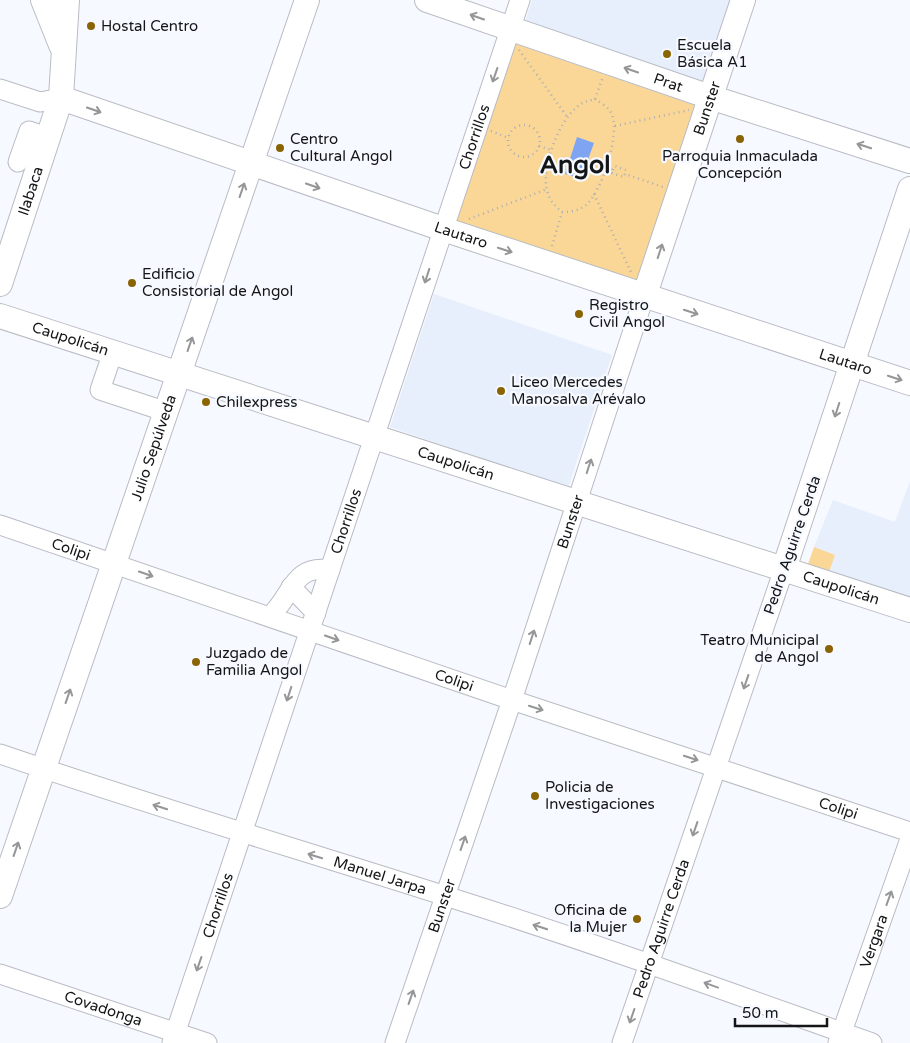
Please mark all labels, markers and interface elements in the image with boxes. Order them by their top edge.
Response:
one-way arrow [470,12,486,21]
place label: Hostal Centro [101,17,198,35]
marker: Hostal Centro [85,20,97,32]
place label: Escuela Básica A1 [677,36,748,71]
marker: Escuela Básica A1 [661,48,673,60]
one-way arrow [623,64,639,74]
one-way arrow [490,66,499,82]
street label: Prat [651,69,685,96]
street label: Bunster [690,79,724,137]
street label: Chorrillos [455,102,494,172]
one-way arrow [86,106,101,115]
place label: Centro Cultural Angol [290,130,392,165]
marker: Parroquia Inmaculada Concepción [734,133,746,145]
one-way arrow [856,141,872,150]
marker: Centro Cultural Angol [274,142,286,154]
place label: Parroquia Inmaculada Concepción [662,147,818,182]
district label: Angol [540,150,610,180]
street label: Ilabaca [14,164,47,218]
one-way arrow [238,182,247,198]
one-way arrow [305,182,321,191]
street label: Lautaro [432,218,490,252]
one-way arrow [655,243,665,259]
one-way arrow [497,246,513,255]
place label: Edificio Consistorial de Angol [142,265,293,300]
one-way arrow [422,267,432,283]
marker: Edificio Consistorial de Angol [126,277,138,289]
place label: Registro Civil Angol [589,296,665,331]
one-way arrow [683,307,699,317]
marker: Registro Civil Angol [573,308,585,320]
street label: Caupolicán [30,318,111,360]
one-way arrow [185,336,195,352]
street label: Lautaro [817,345,875,379]
place label: Liceo Mercedes Manosalva Arévalo [511,373,646,408]
one-way arrow [887,374,903,383]
marker: Liceo Mercedes Manosalva Arévalo [495,385,507,397]
street label: Julio Sepúlveda [127,392,180,503]
place label: Chilexpress [216,393,297,411]
marker: Chilexpress [200,396,212,408]
one-way arrow [832,402,841,417]
street label: Caupolicán [415,442,496,484]
one-way arrow [584,458,594,474]
street label: Pedro Aguirre Cerda [760,473,824,617]
street label: Chorrillos [327,486,365,556]
street label: Bunster [553,492,588,551]
street label: Colipi [49,534,93,564]
street label: Caupolicán [801,567,882,609]
one-way arrow [137,570,153,579]
one-way arrow [528,629,538,645]
place label: Teatro Municipal de Angol [700,631,819,666]
one-way arrow [324,634,340,643]
marker: Teatro Municipal de Angol [823,643,835,655]
place label: Juzgado de Familia Angol [206,644,302,679]
marker: Juzgado de Familia Angol [190,656,202,668]
street label: Colipi [432,665,476,695]
one-way arrow [740,673,750,689]
one-way arrow [284,685,294,701]
one-way arrow [64,688,74,704]
one-way arrow [528,703,544,713]
one-way arrow [682,753,698,763]
place label: Policia de Investigaciones [545,778,655,813]
marker: Policia de Investigaciones [529,790,541,802]
street label: Colipi [817,793,860,823]
one-way arrow [153,802,168,811]
one-way arrow [690,820,699,836]
one-way arrow [459,836,468,851]
one-way arrow [11,842,21,858]
one-way arrow [307,850,323,860]
street label: Manuel Jarpa [331,852,429,898]
street label: Pedro Aguirre Cerda [629,857,693,1000]
street label: Chorrillos [199,870,237,940]
street label: Bunster [424,876,459,935]
one-way arrow [885,891,894,906]
place label: Oficina de la Mujer [554,901,627,936]
street label: Vergara [856,912,892,970]
marker: Oficina de la Mujer [631,913,643,925]
one-way arrow [533,922,549,931]
one-way arrow [194,956,203,971]
one-way arrow [703,980,719,989]
street label: Covadonga [62,987,145,1030]
one-way arrow [407,990,416,1005]
scale bar [735,996,828,1028]
text: 50 m [742,1004,779,1022]
one-way arrow [627,1007,636,1023]

